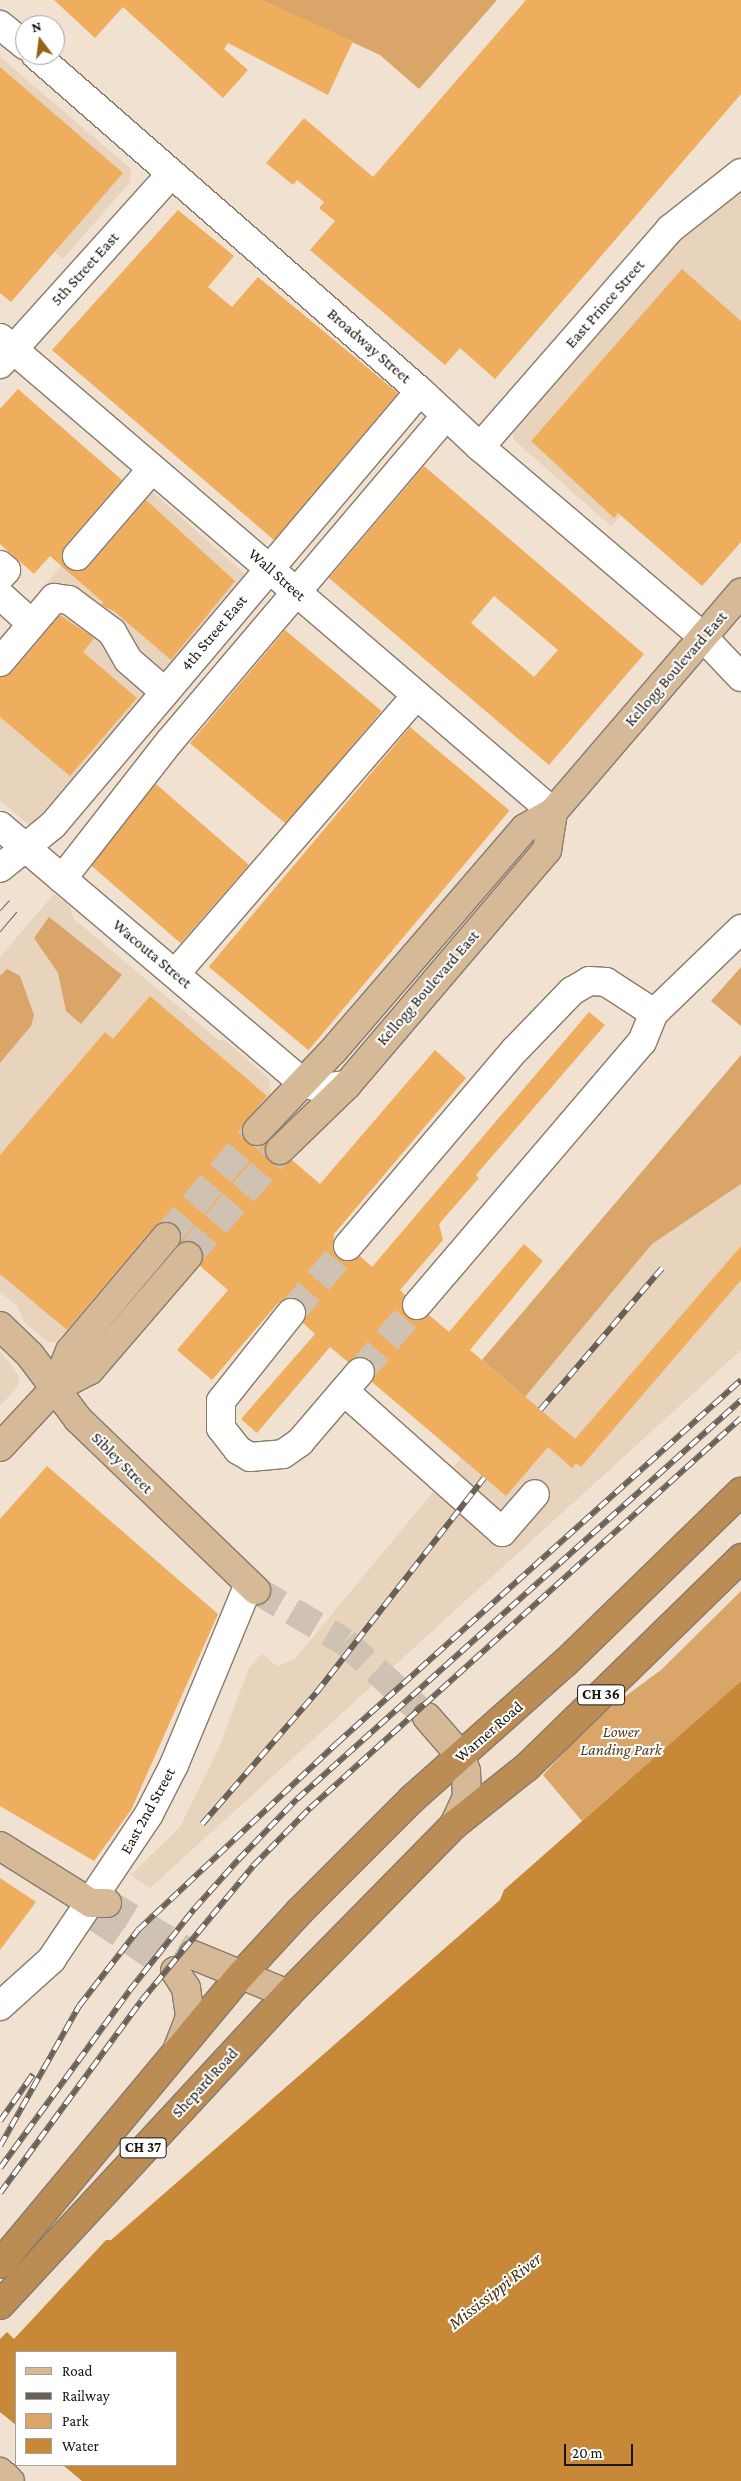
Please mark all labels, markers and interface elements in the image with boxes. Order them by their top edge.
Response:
north arrow [15,15,65,65]
text: N [30,18,43,35]
street label: 5th Street East [47,228,123,310]
street label: East Prince Street [561,256,649,352]
street label: Broadway Street [323,304,415,388]
street label: Wall Street [244,545,310,605]
street label: 4th Street East [177,591,251,675]
street label: Kellogg Boulevard East [621,607,731,731]
street label: Wacouta Street [108,915,196,993]
street label: Kellogg Boulevard East [373,926,483,1050]
street label: Sibley Street [87,1428,157,1498]
road number: CH 36 [576,1682,626,1708]
street label: Warner Road [451,1697,527,1767]
park label: Lower Landing Park [580,1722,662,1760]
street label: East 2nd Street [116,1764,180,1858]
street label: Shepard Road [168,2044,242,2122]
road number: CH 37 [119,2136,167,2160]
water label: Mississippi River [444,2248,546,2334]
legend [15,2351,178,2466]
text: Road [62,2363,92,2379]
text: Railway [62,2388,110,2404]
text: Park [62,2413,89,2429]
scale bar [566,2434,635,2466]
text: Water [62,2438,99,2454]
text: 20 m [572,2445,603,2461]

